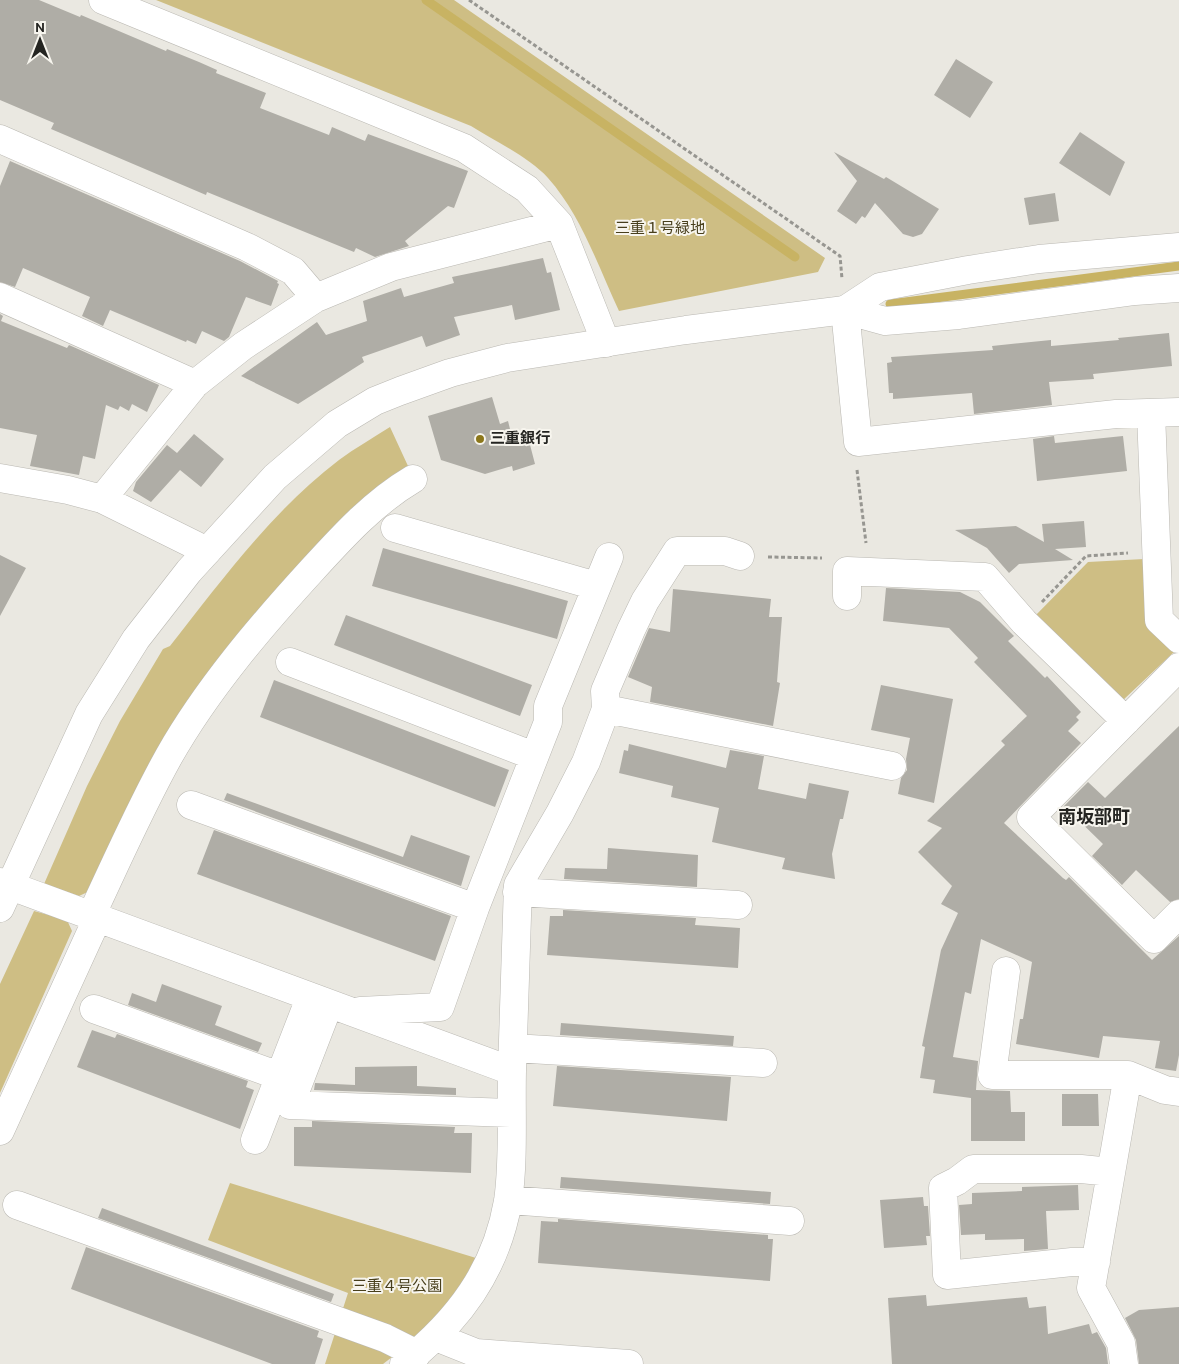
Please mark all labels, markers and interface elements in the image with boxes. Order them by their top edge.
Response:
north arrow [15,15,65,65]
text: N [35,20,45,37]
park label: 三重１号緑地 [615,220,705,239]
place label: 三重銀行 [490,430,550,449]
marker: 三重銀行 [474,433,486,445]
district label: 南坂部町 [1058,807,1130,830]
park label: 三重４号公園 [352,1278,442,1297]

